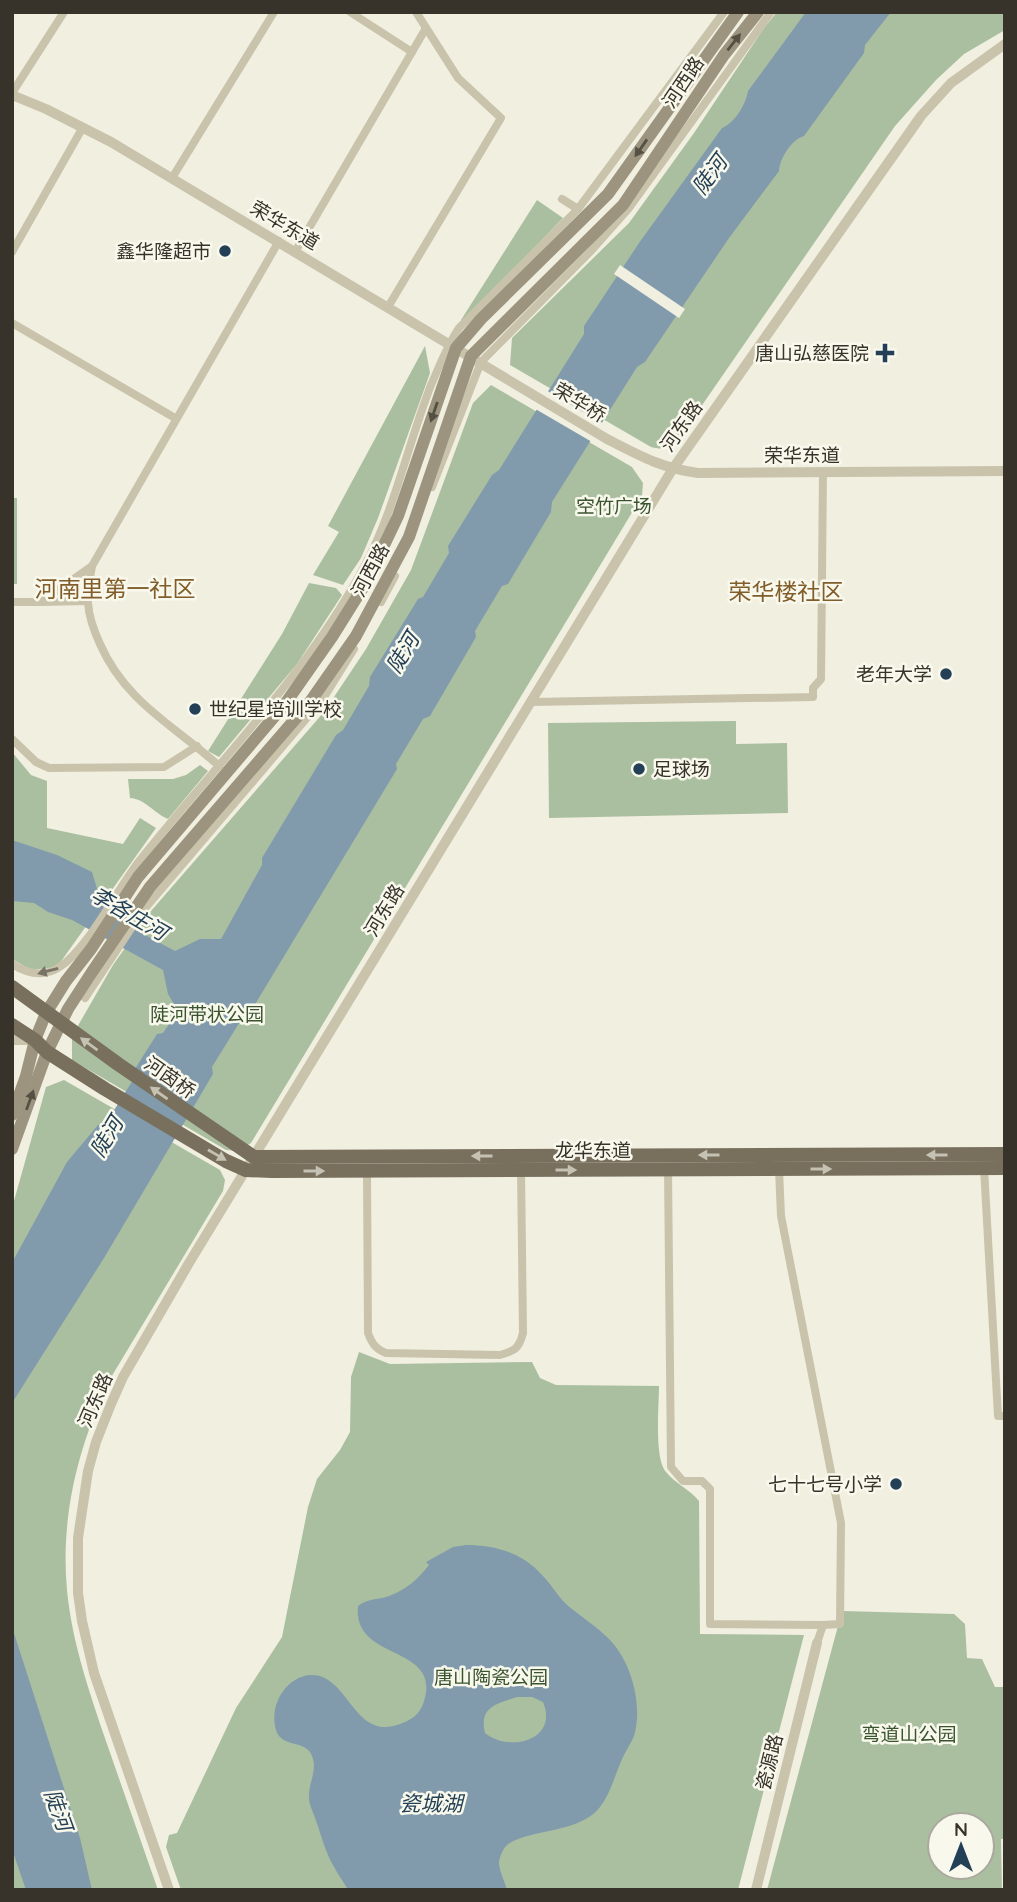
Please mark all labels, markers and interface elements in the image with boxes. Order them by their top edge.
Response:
one-way arrow [727,33,741,51]
street label: 河西路 [657,52,709,112]
one-way arrow [635,138,648,157]
water label: 陡河 [686,147,734,199]
street label: 荣华东道 [246,195,324,255]
place label: 鑫华隆超市 [116,239,211,263]
marker: 鑫华隆超市 [217,243,233,259]
place label: 唐山弘慈医院 [755,341,869,365]
marker: 唐山弘慈医院 [875,343,895,363]
street label: 荣华桥 [549,377,611,427]
street label: 河东路 [655,396,707,456]
one-way arrow [428,402,439,423]
street label: 荣华东道 [764,443,840,467]
park label: 空竹广场 [576,494,652,518]
street label: 河西路 [346,539,394,601]
district label: 河南里第一社区 [35,574,196,603]
district label: 荣华楼社区 [729,577,844,606]
water label: 陡河 [380,624,426,677]
place label: 老年大学 [856,662,932,686]
marker: 老年大学 [938,666,954,682]
place label: 世纪星培训学校 [209,697,342,721]
marker: 世纪星培训学校 [187,701,203,717]
place label: 足球场 [653,757,710,781]
marker: 足球场 [631,761,647,777]
street label: 河东路 [359,879,409,941]
water label: 李各庄河 [87,881,176,947]
one-way arrow [37,966,58,976]
park label: 陡河带状公园 [150,1002,264,1026]
one-way arrow [80,1037,98,1051]
street label: 河茵桥 [140,1051,200,1103]
one-way arrow [150,1086,168,1100]
one-way arrow [24,1090,35,1111]
water label: 陡河 [84,1108,130,1161]
street label: 龙华东道 [555,1138,631,1162]
one-way arrow [207,1149,226,1161]
one-way arrow [698,1149,720,1161]
one-way arrow [925,1149,947,1161]
one-way arrow [470,1150,492,1162]
one-way arrow [810,1163,832,1175]
one-way arrow [555,1164,577,1176]
one-way arrow [303,1165,325,1177]
street label: 河东路 [73,1369,117,1431]
place label: 七十七号小学 [768,1472,882,1496]
marker: 七十七号小学 [888,1476,904,1492]
park label: 唐山陶瓷公园 [434,1665,548,1689]
park label: 弯道山公园 [861,1722,957,1746]
street label: 瓷源路 [750,1731,788,1793]
water label: 陡河 [40,1785,80,1838]
water label: 瓷城湖 [400,1790,465,1816]
north arrow [926,1811,996,1881]
text: N [954,1817,968,1841]

